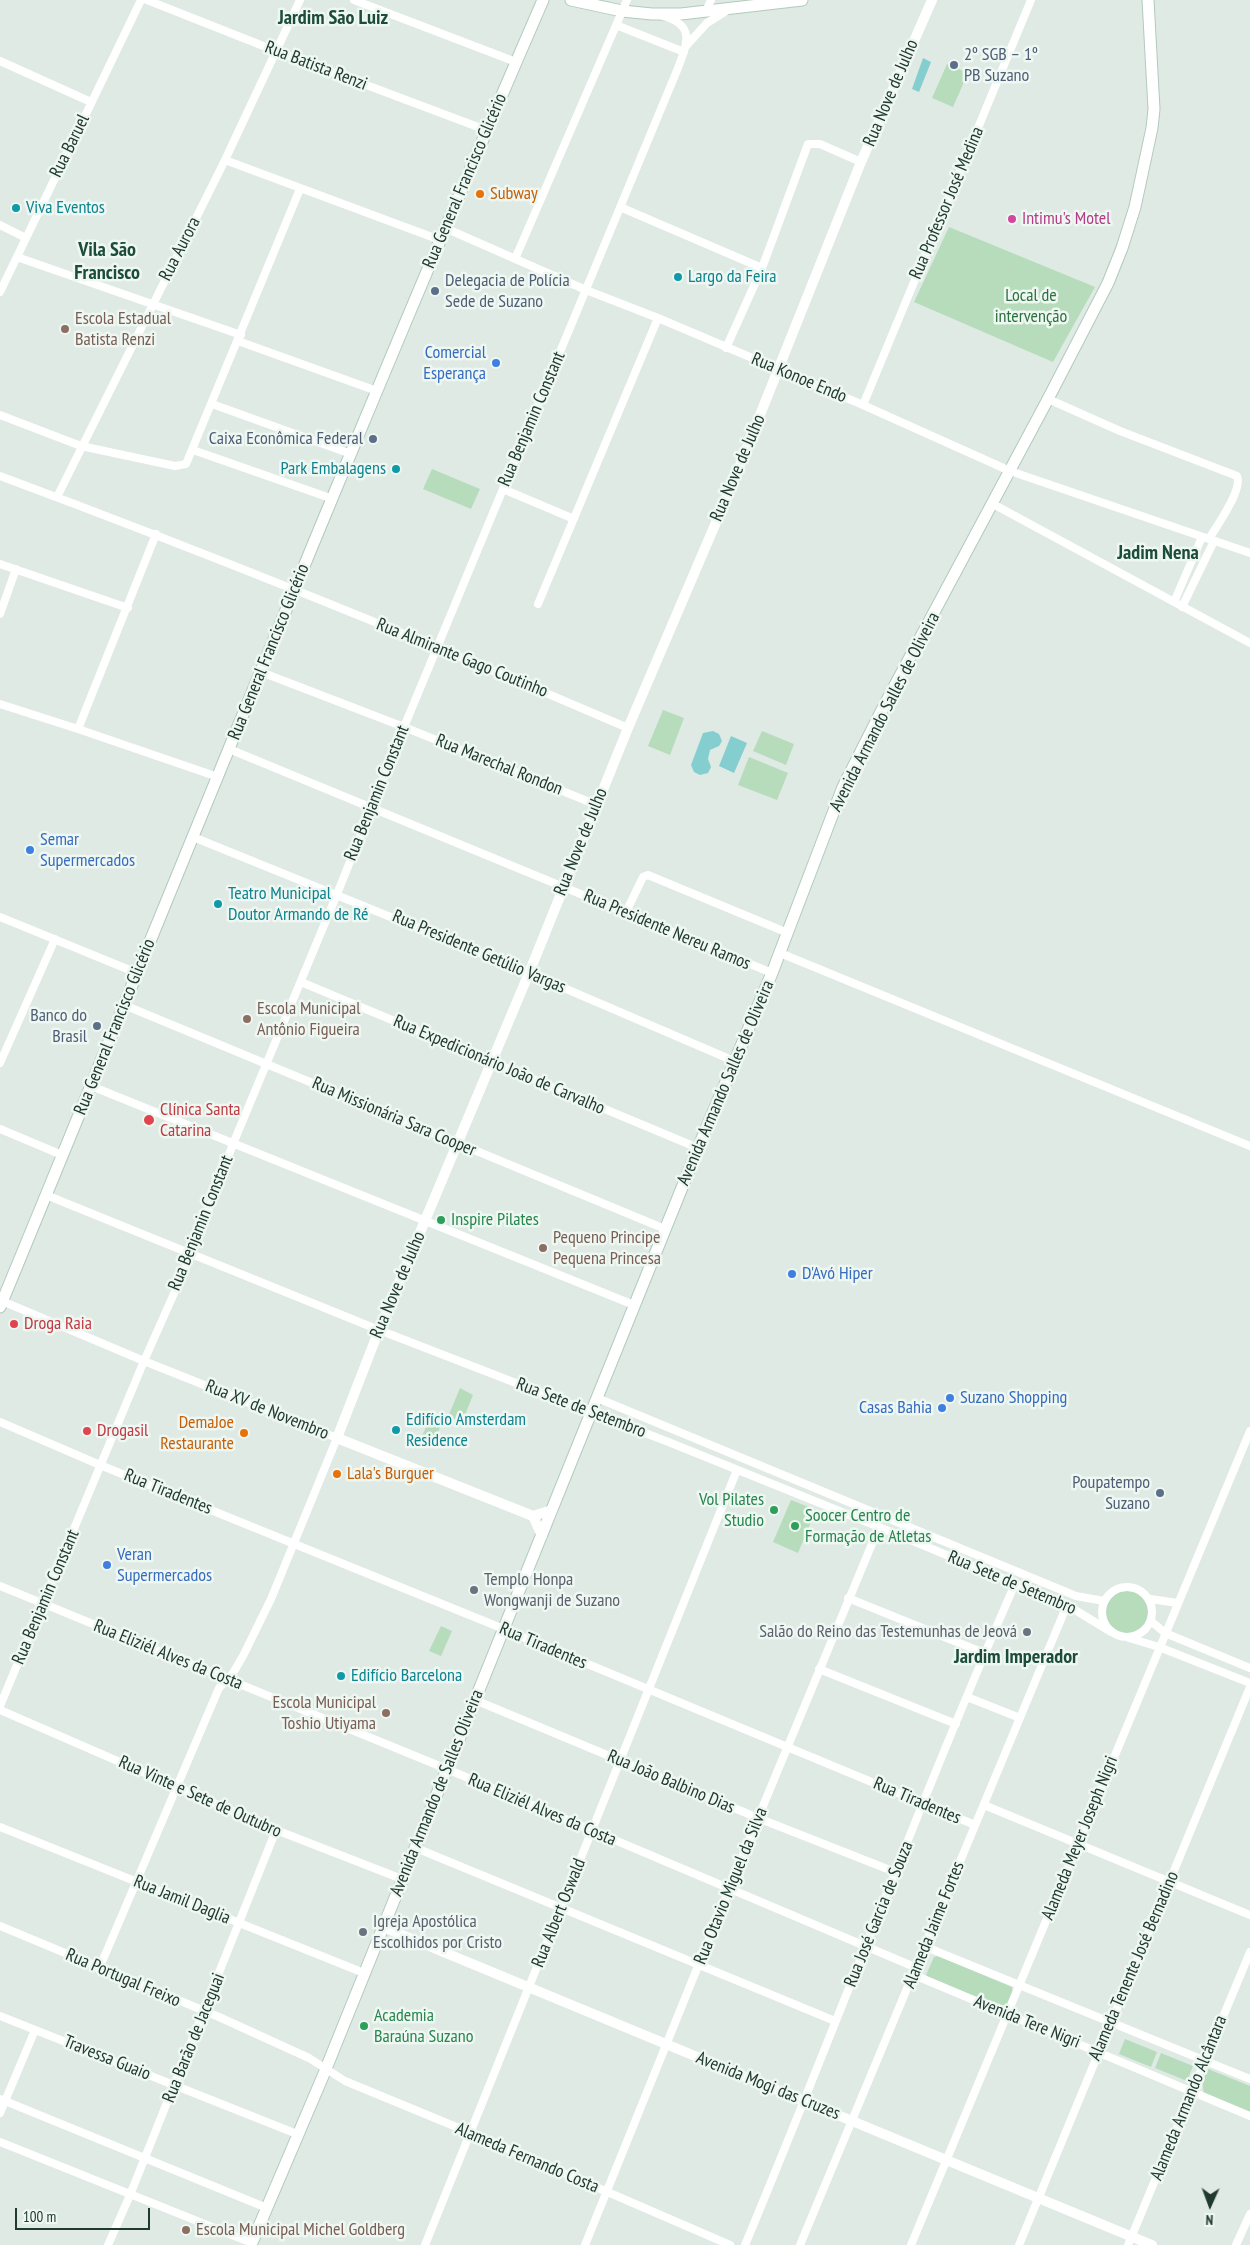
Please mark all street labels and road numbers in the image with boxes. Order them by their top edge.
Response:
street label: Rua Nove de Julho [859,36,923,150]
street label: Rua Batista Renzi [262,37,370,95]
street label: Rua General Francisco Glicério [418,90,512,272]
street label: Rua Baruel [45,111,95,181]
street label: Rua Professor José Medina [905,124,989,282]
street label: Rua Aurora [155,214,205,284]
street label: Rua Benjamin Constant [494,348,570,490]
street label: Rua Konoe Endo [748,348,850,408]
street label: Rua Nove de Julho [706,411,770,525]
street label: Rua General Francisco Glicério [224,561,314,743]
street label: Avenida Armando Salles de Oliveira [825,609,945,815]
street label: Rua Almirante Gago Coutinho [373,614,551,702]
street label: Rua Benjamin Constant [340,722,414,864]
street label: Rua Marechal Rondon [432,730,566,800]
street label: Rua Nove de Julho [550,785,612,899]
street label: Rua Presidente Nereu Ramos [580,885,754,975]
street label: Rua Presidente Getúlio Vargas [389,906,569,998]
street label: Rua General Francisco Glicério [70,936,160,1118]
street label: Avenida Armando Salles de Oliveira [673,977,779,1189]
street label: Rua Expedicionário João de Carvalho [390,1011,608,1119]
street label: Rua Missionária Sara Cooper [309,1073,479,1161]
street label: Rua Benjamin Constant [164,1152,238,1294]
street label: Rua Nove de Julho [366,1228,430,1342]
street label: Rua Sete de Setembro [513,1373,649,1443]
street label: Rua XV de Novembro [202,1375,332,1445]
street label: Rua Tiradentes [121,1465,215,1519]
street label: Rua Benjamin Constant [8,1526,84,1668]
street label: Rua Sete de Setembro [945,1546,1079,1620]
street label: Rua Eliziél Alves da Costa [90,1615,246,1695]
street label: Rua Tiradentes [496,1618,590,1674]
street label: Avenida Armando de Salles Oliveira [386,1687,488,1899]
street label: Rua João Balbino Dias [604,1745,738,1819]
street label: Rua Vinte e Sete de Outubro [115,1751,285,1843]
street label: Alameda Meyer Joseph Nigri [1037,1753,1123,1923]
street label: Rua Eliziél Alves da Costa [465,1769,619,1851]
street label: Rua Tiradentes [870,1773,964,1829]
street label: Rua Otavio Miguel da Silva [690,1804,772,1968]
street label: Rua José Garcia de Souza [840,1838,918,1990]
street label: Rua Albert Oswald [527,1855,591,1971]
street label: Alameda Jaime Fortes [899,1858,969,1992]
street label: Alameda Tenente José Bernadino [1084,1868,1184,2064]
street label: Rua Jamil Daglia [130,1871,234,1929]
street label: Rua Portugal Freixo [62,1944,184,2012]
street label: Rua Barão de Jaceguai [158,1970,230,2106]
street label: Avenida Tere Nigri [971,1991,1083,2053]
street label: Alameda Armando Alcântara [1146,2012,1232,2184]
street label: Travessa Guaio [60,2031,154,2085]
street label: Avenida Mogi das Cruzes [693,2047,843,2125]
street label: Alameda Fernando Costa [452,2118,602,2198]

